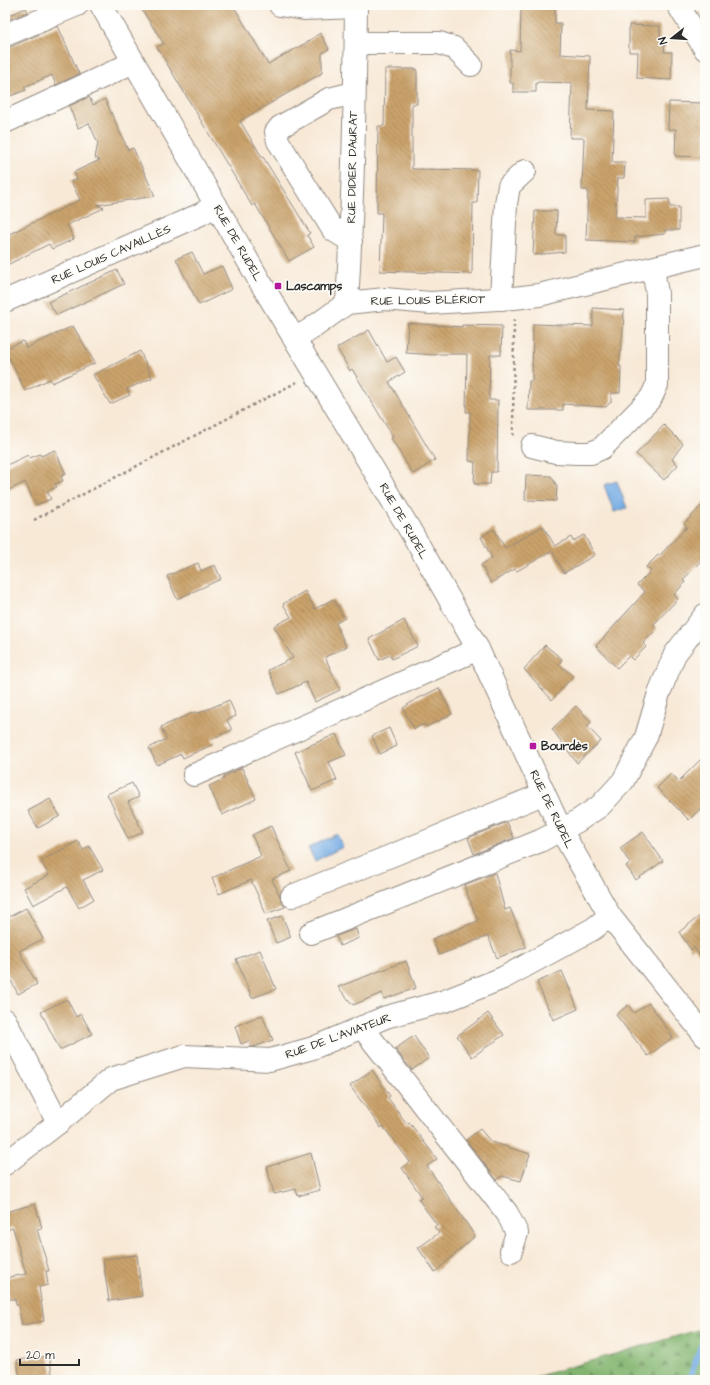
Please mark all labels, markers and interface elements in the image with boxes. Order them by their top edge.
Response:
north arrow [652,18,692,58]
text: N [655,35,671,46]
street label: RUE DIDIER DAURAT [343,110,362,224]
street label: RUE DE RUDEL [209,202,267,285]
street label: RUE LOUIS CAVAILLÈS [49,220,174,289]
place label: Lascamps [286,278,342,296]
marker: Lascamps [273,281,283,291]
street label: RUE LOUIS BLÉRIOT [371,291,486,310]
street label: RUE DE RUDEL [375,480,433,563]
place label: Bourdès [541,738,588,755]
marker: Bourdès [528,741,538,751]
street label: RUE DE RUDEL [525,767,578,852]
street label: RUE DE L'AVIATEUR [283,1009,394,1064]
scale bar [20,1341,79,1367]
text: 20 m [26,1347,55,1364]

